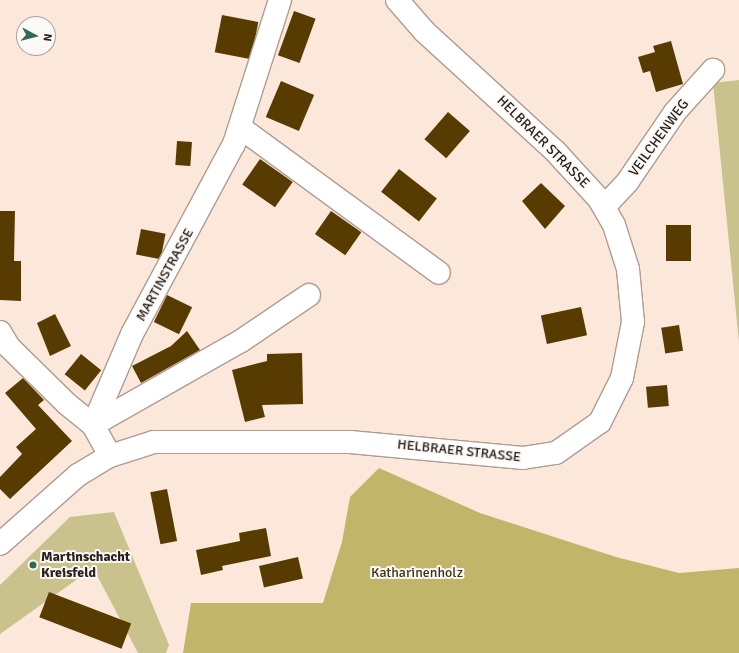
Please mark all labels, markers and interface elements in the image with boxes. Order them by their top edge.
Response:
north arrow [16,16,56,56]
text: N [40,33,54,42]
street label: HELBRAER STRASSE [493,92,593,192]
street label: VEILCHENWEG [625,96,693,180]
street label: MARTINSTRASSE [133,226,197,324]
street label: HELBRAER STRASSE [396,436,522,466]
place label: Martinschacht Kreisfeld [41,549,130,582]
marker: Martinschacht Kreisfeld [28,560,38,570]
park label: Katharinenholz [371,565,463,581]

